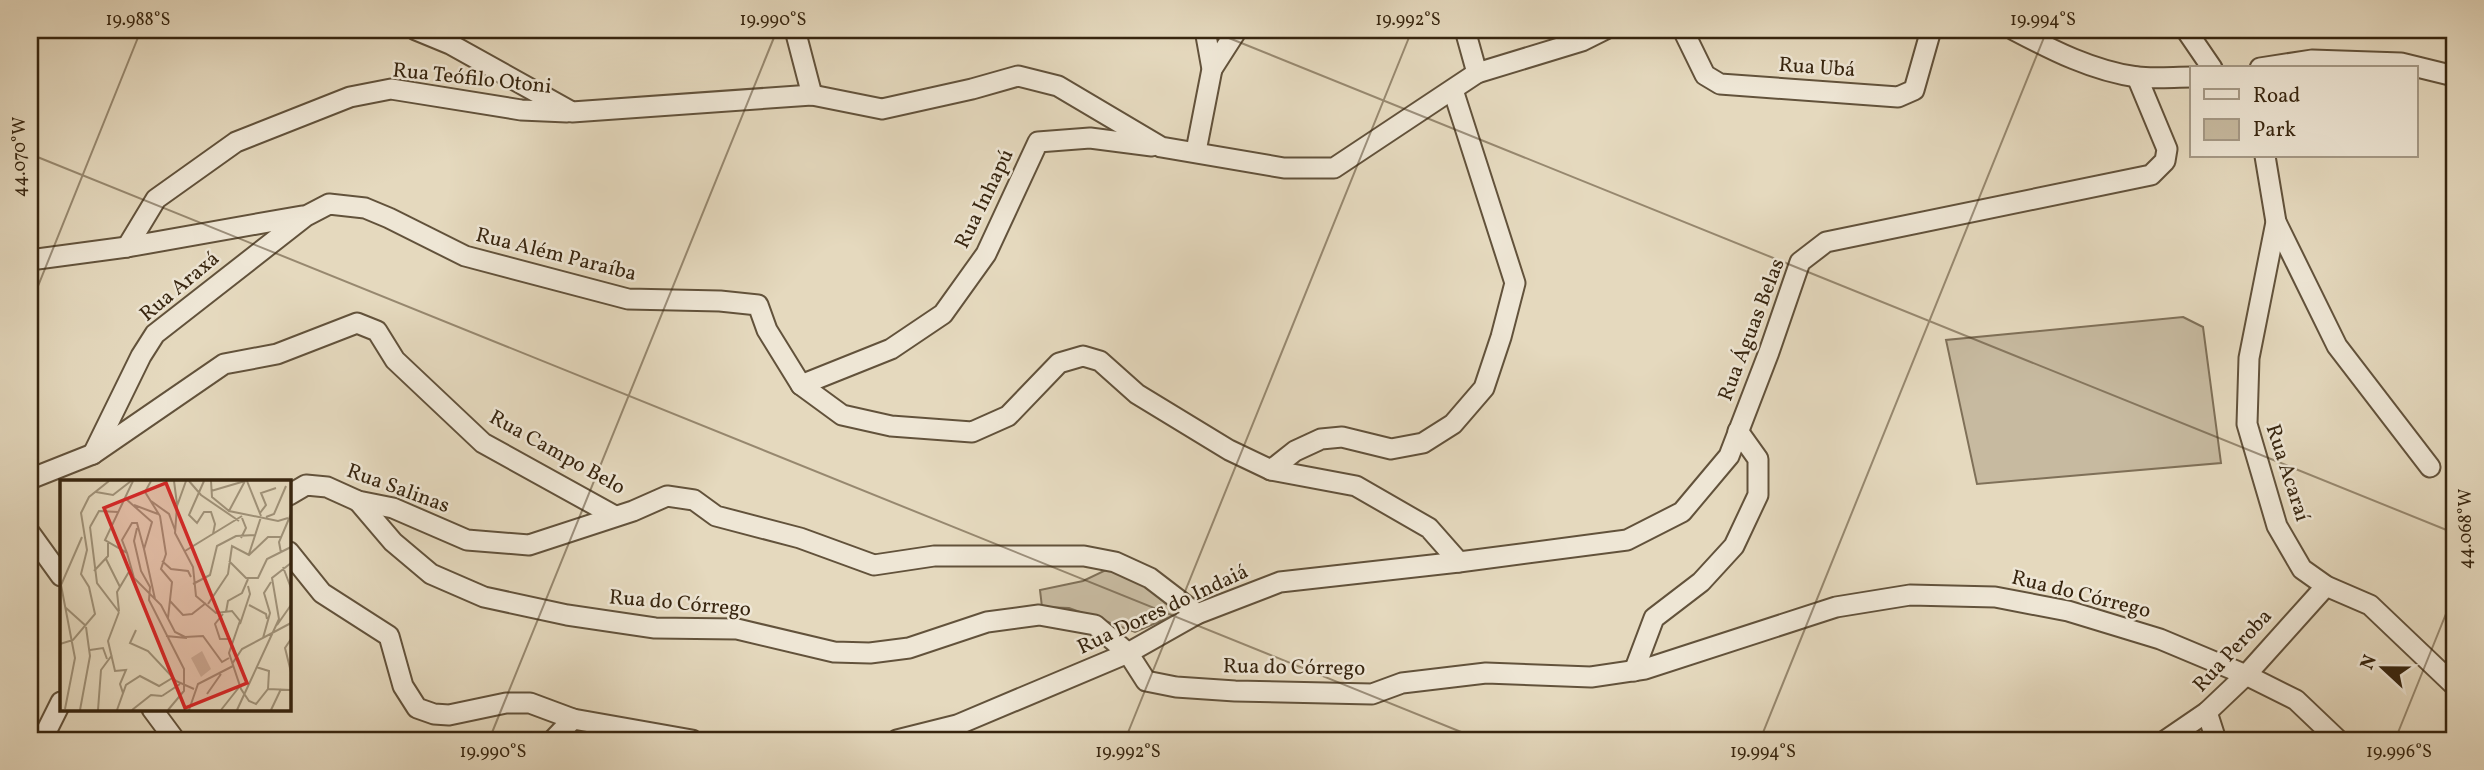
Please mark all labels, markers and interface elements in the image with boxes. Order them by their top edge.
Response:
text: 19.988°S [105,8,171,33]
text: 19.990°S [739,8,807,33]
text: 19.992°S [1375,8,1441,33]
text: 19.994°S [2010,8,2076,33]
street label: Rua Ubá [1778,51,1856,85]
street label: Rua Teófilo Otoni [391,56,553,102]
legend [2190,66,2418,158]
text: Road [2253,82,2300,111]
text: Park [2253,116,2296,145]
text: 44.070°W [8,117,33,197]
street label: Rua Inhapú [948,144,1022,254]
street label: Rua Além Paraíba [473,221,639,289]
street label: Rua Araxá [134,245,226,329]
street label: Rua Águas Belas [1711,254,1793,406]
street label: Rua Campo Belo [484,404,630,502]
street label: Rua Acaraí [2258,421,2317,526]
street label: Rua Salinas [343,457,453,521]
inset map [60,480,290,710]
text: 44.068°W [2454,489,2479,569]
street label: Rua Dores do Indaiá [1073,558,1253,662]
street label: Rua do Córrego [2008,564,2154,626]
street label: Rua do Córrego [608,583,752,625]
street label: Rua Peroba [2187,603,2279,699]
north arrow [2348,634,2418,704]
text: N [2354,651,2384,674]
street label: Rua do Córrego [1223,652,1365,684]
text: 19.990°S [459,740,527,765]
text: 19.992°S [1095,740,1161,765]
text: 19.994°S [1730,740,1796,765]
text: 19.996°S [2366,740,2432,765]

